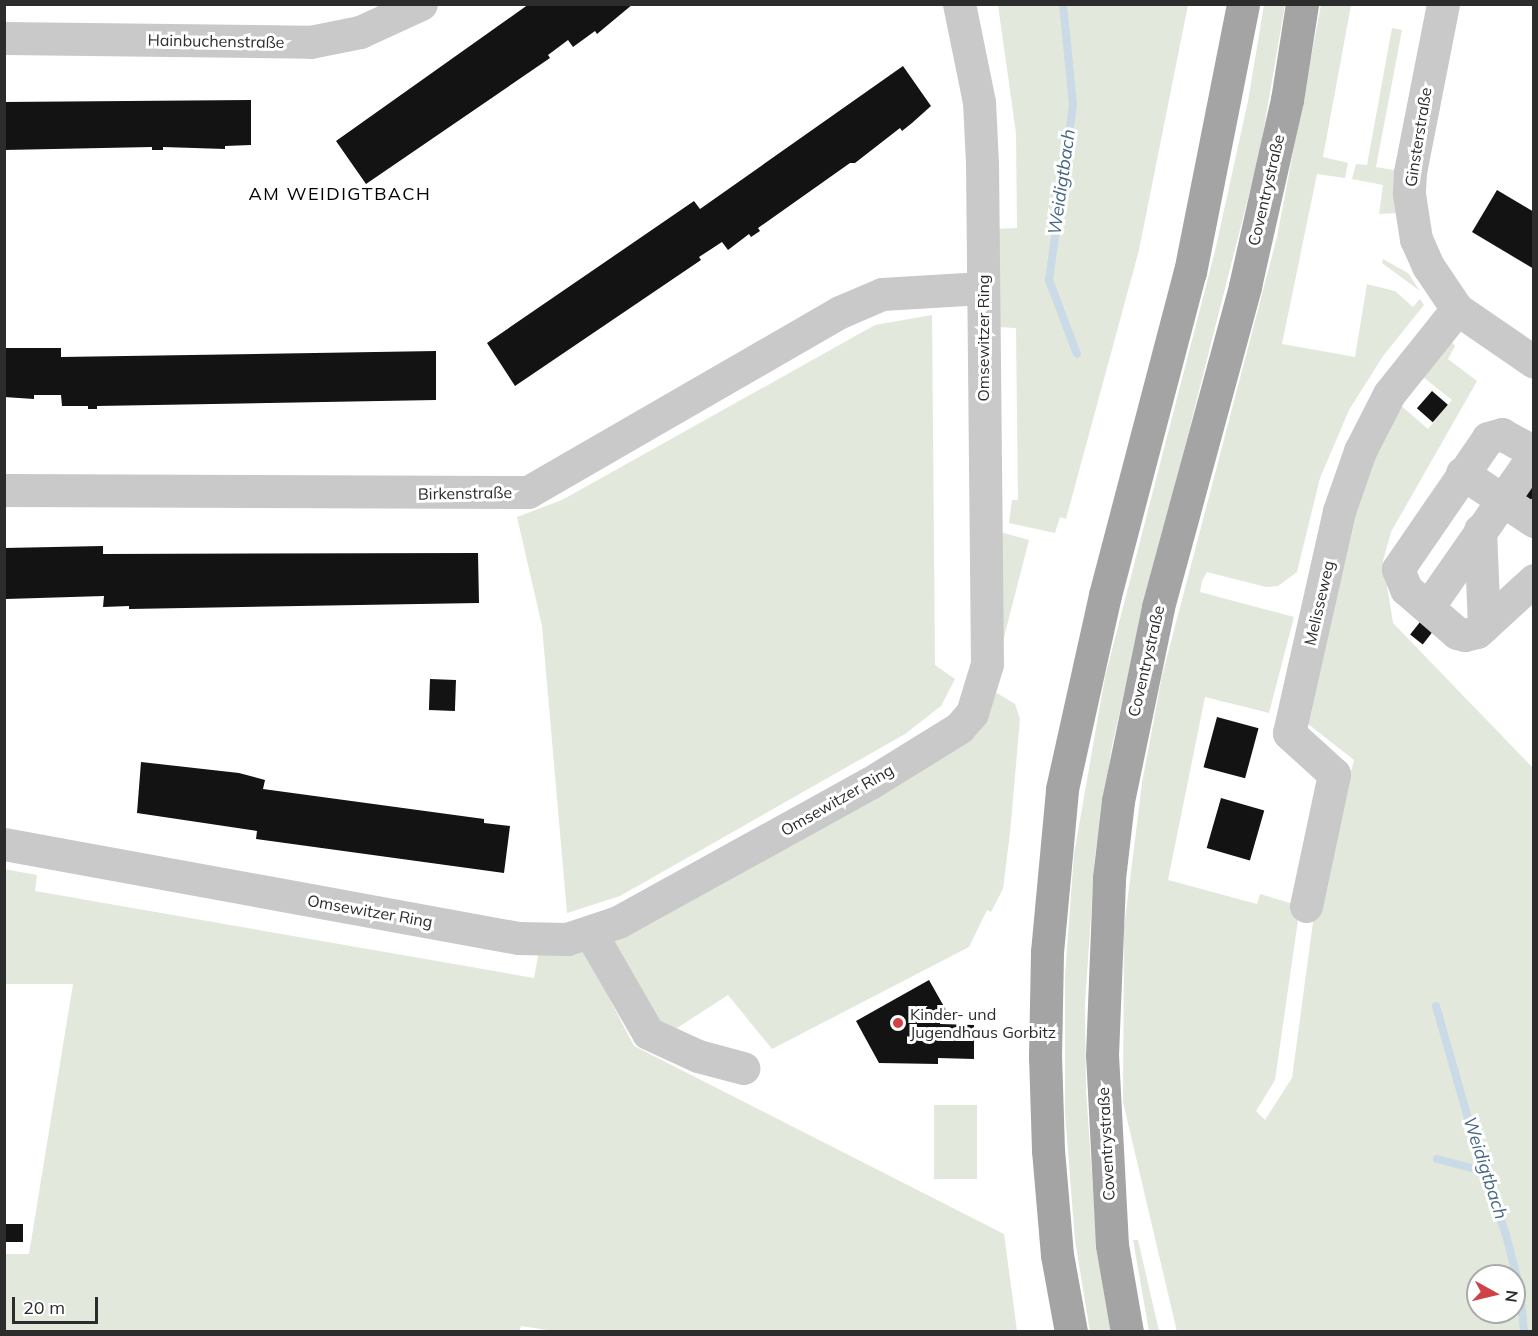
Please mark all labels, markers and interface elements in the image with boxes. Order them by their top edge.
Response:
street label: Hainbuchenstraße [147,30,285,52]
street label: Ginsterstraße [1401,86,1435,188]
water label: Weidigtbach [1044,128,1080,236]
street label: Coventrystraße [1244,132,1288,248]
district label: AM WEIDIGTBACH [249,183,431,205]
street label: Omsewitzer Ring [973,275,993,401]
street label: Birkenstraße [418,483,512,503]
street label: Melisseweg [1300,559,1338,647]
street label: Coventrystraße [1124,603,1168,719]
street label: Omsewitzer Ring [777,760,897,840]
street label: Omsewitzer Ring [306,891,434,931]
place label: Kinder- und Jugendhaus Gorbitz [910,1004,1056,1042]
marker: Kinder- und Jugendhaus Gorbitz [891,1016,905,1030]
street label: Coventrystraße [1093,1087,1119,1201]
water label: Weidigtbach [1458,1114,1512,1222]
north arrow [1466,1264,1526,1324]
scale bar [15,1285,100,1323]
text: N [1501,1289,1523,1304]
text: 20 m [23,1296,65,1319]

